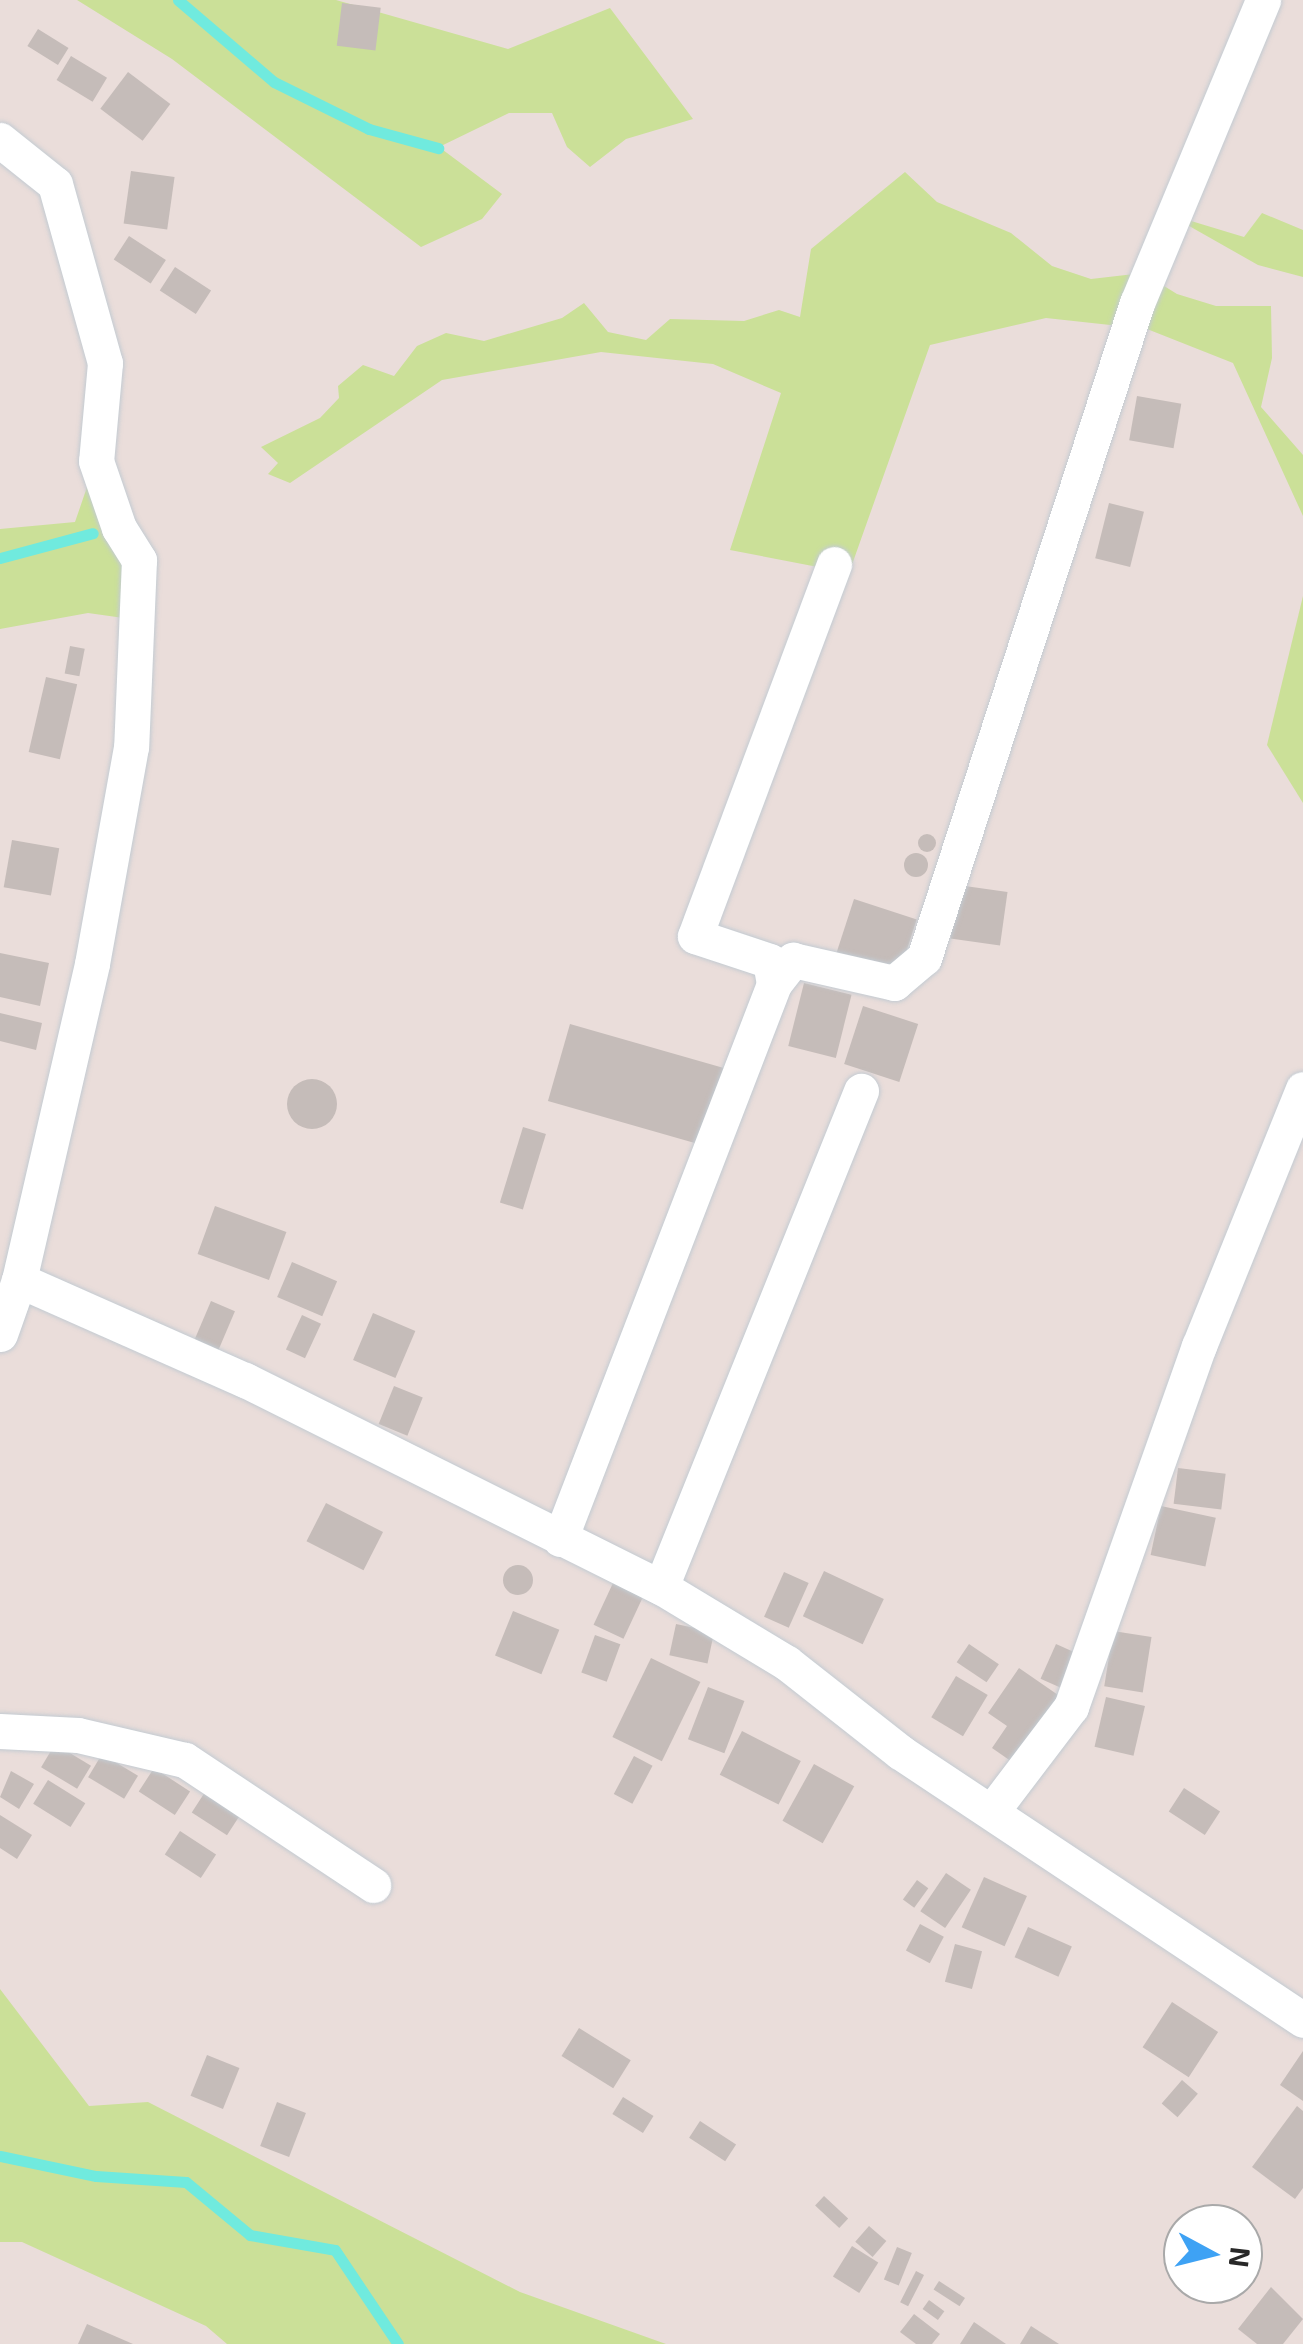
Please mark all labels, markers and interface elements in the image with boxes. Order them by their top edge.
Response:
north arrow [1163,2204,1263,2304]
text: N [1223,2245,1259,2270]

